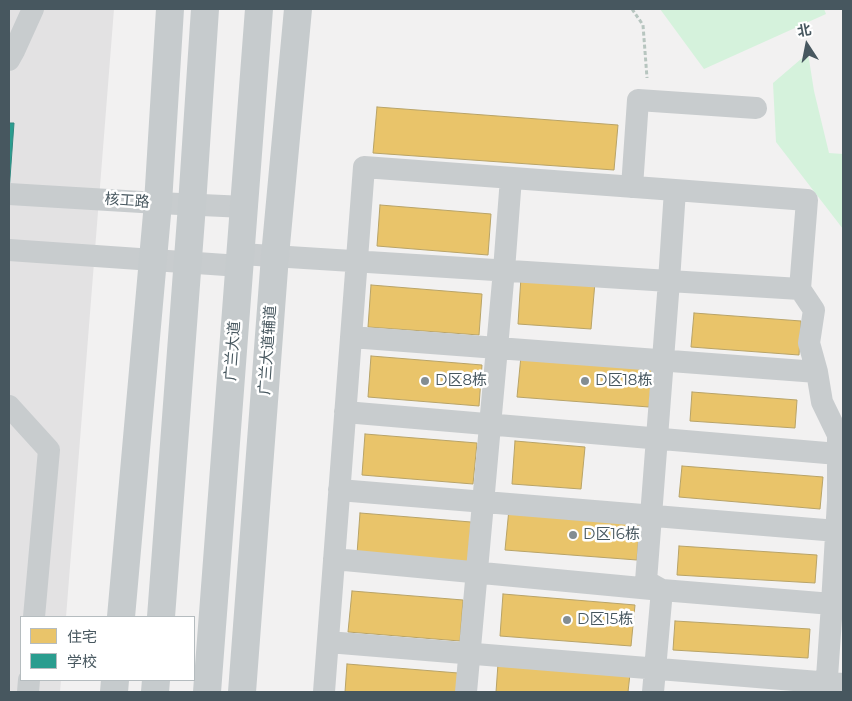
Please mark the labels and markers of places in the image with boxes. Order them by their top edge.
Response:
place label: D区8栋 [435,372,487,390]
place label: D区18栋 [595,372,652,390]
marker: D区8栋 [419,375,431,387]
marker: D区18栋 [579,375,591,387]
place label: D区16栋 [583,526,640,544]
marker: D区16栋 [567,529,579,541]
place label: D区15栋 [577,611,633,629]
marker: D区15栋 [561,614,573,626]

